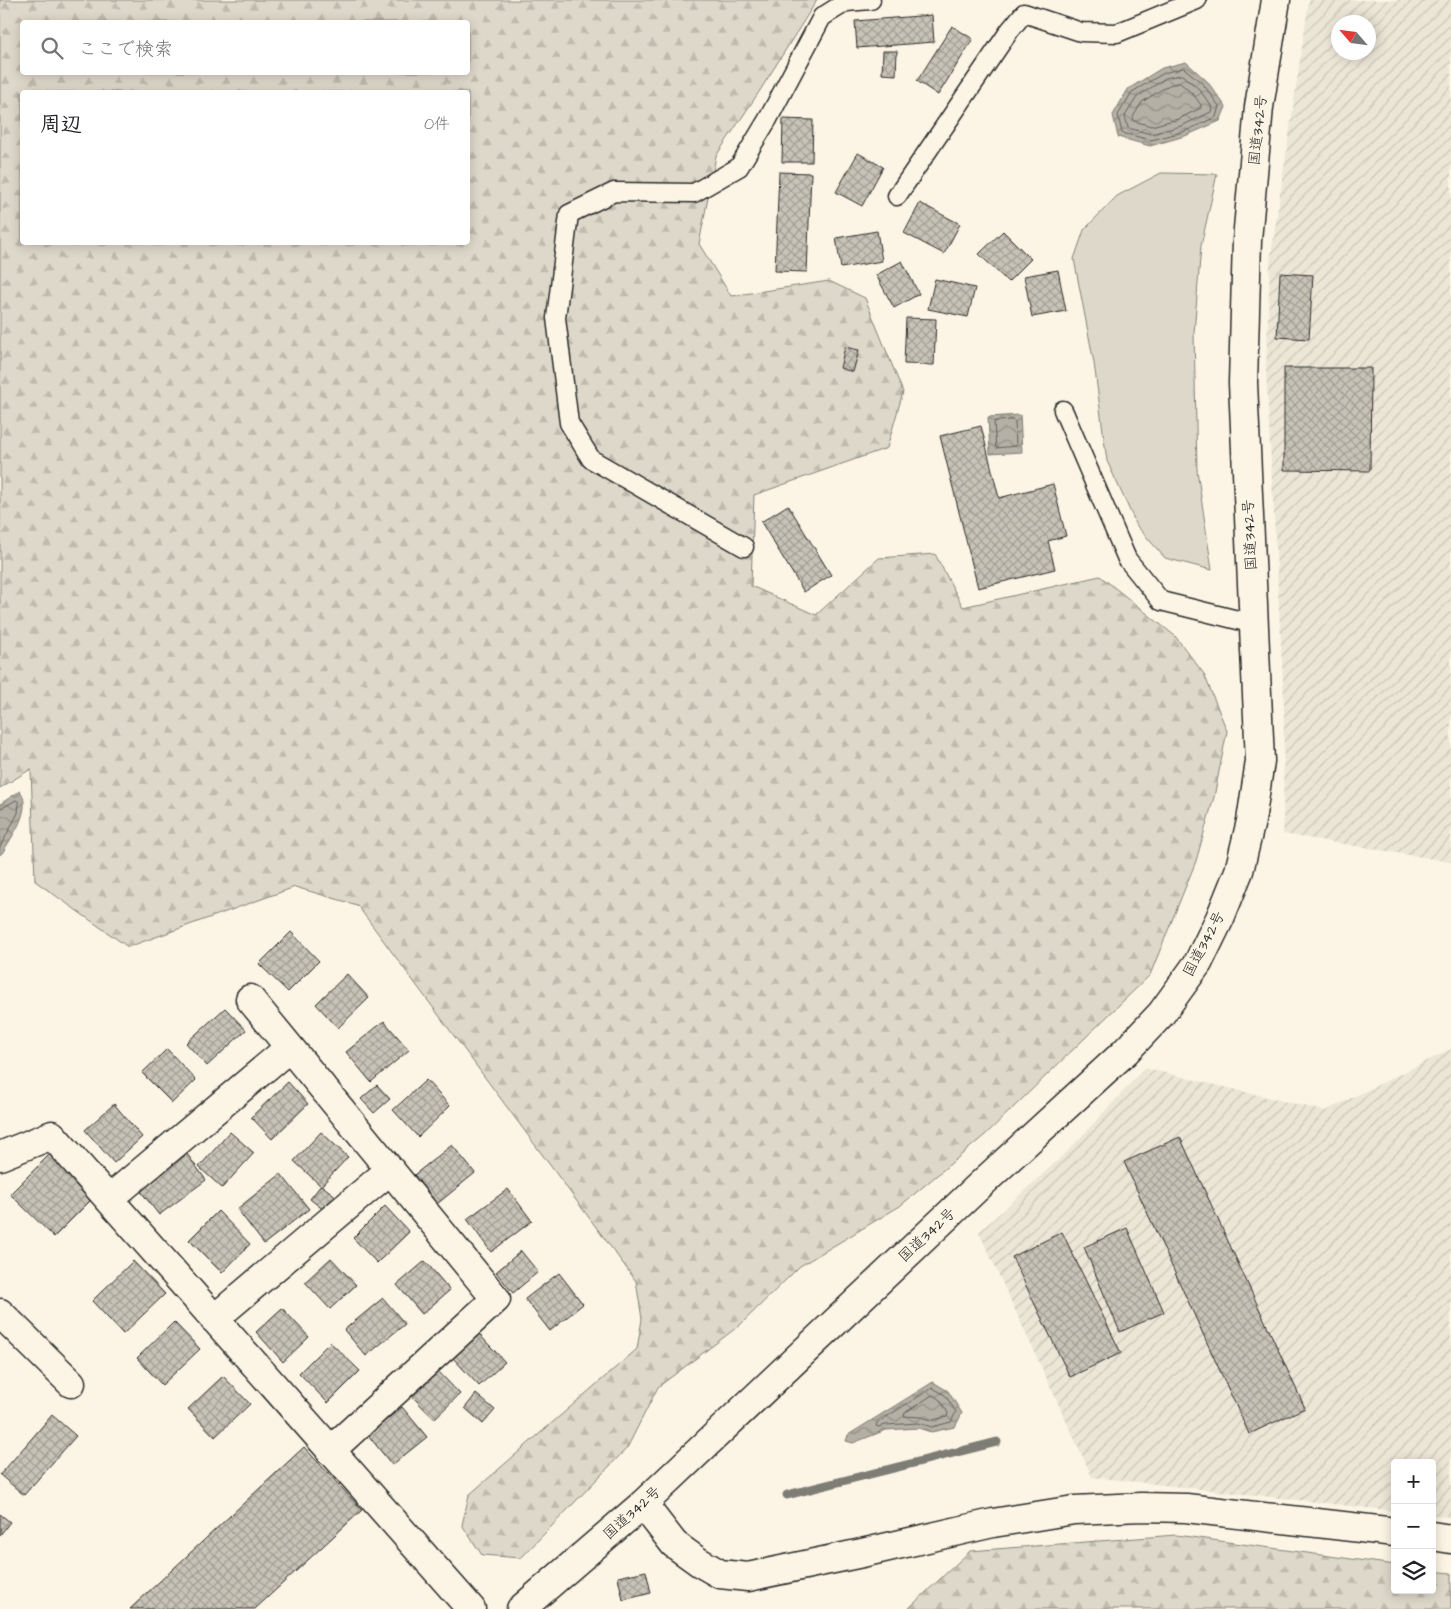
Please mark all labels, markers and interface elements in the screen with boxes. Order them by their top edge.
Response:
north arrow [1331,15,1376,60]
search box [20,20,470,75]
icon: search [38,34,66,62]
text: ここで検索 [78,36,173,63]
street label: 国道342号 [1244,93,1272,167]
text: 周辺 [40,110,82,139]
text: 0件 [424,113,450,135]
street label: 国道342号 [1238,499,1262,571]
street label: 国道342号 [1178,908,1230,980]
street label: 国道342号 [894,1203,960,1267]
map controls [1391,1459,1436,1594]
button: + [1391,1459,1436,1504]
street label: 国道342号 [598,1481,666,1545]
button: − [1391,1504,1436,1549]
button: layers [1391,1549,1436,1594]

